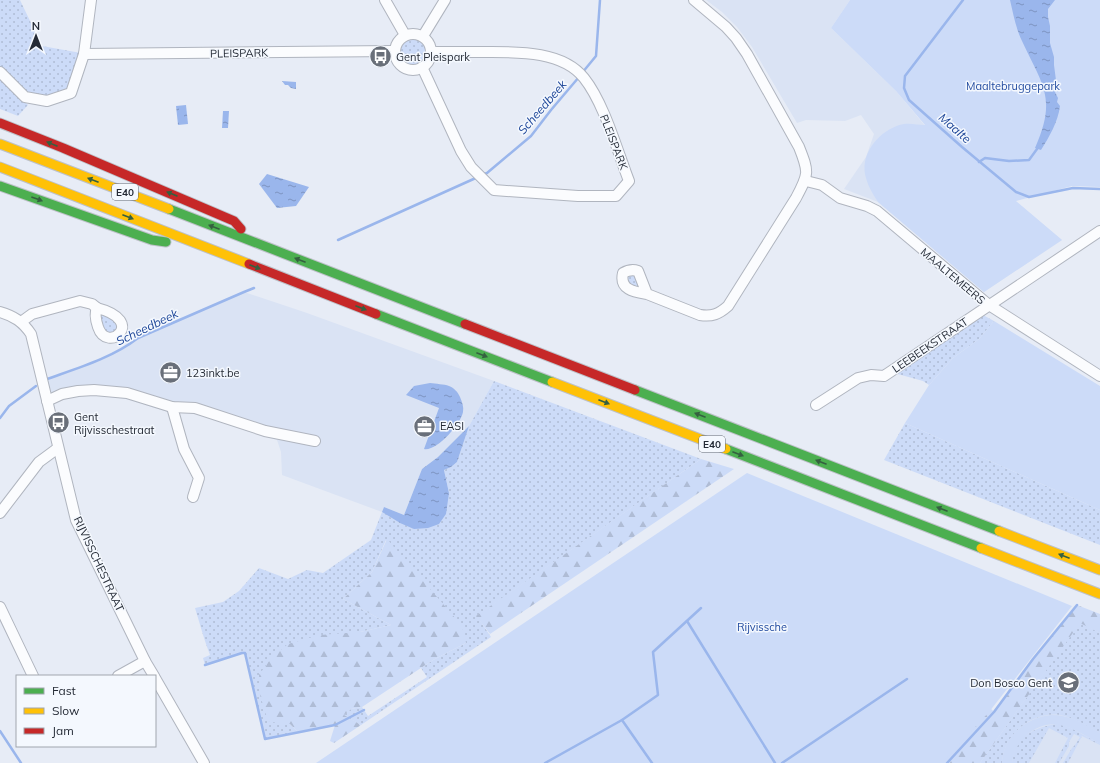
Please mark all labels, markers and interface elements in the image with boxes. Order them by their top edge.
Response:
north arrow [16,16,56,56]
text: N [32,19,40,33]
bus stop icon: Gent Pleispark [368,44,394,70]
street label: PLEISPARK [210,45,269,61]
place label: Gent Pleispark [396,50,470,64]
water label: Scheedbeek [514,76,570,137]
park label: Maaltebruggepark [966,79,1060,93]
water label: Maalte [936,110,975,147]
street label: PLEISPARK [597,112,631,173]
one-way arrow [46,140,58,146]
one-way arrow [86,176,98,182]
road number: E40 [112,184,138,200]
one-way arrow [166,191,178,198]
one-way arrow [31,197,43,203]
one-way arrow [122,214,133,220]
one-way arrow [208,223,220,229]
street label: MAALTEMEERS [918,245,988,307]
one-way arrow [294,257,306,263]
one-way arrow [249,264,261,270]
water label: Scheedbeek [114,305,181,348]
one-way arrow [356,306,368,312]
street label: LEEBEEKSTRAAT [889,314,971,376]
one-way arrow [477,353,489,359]
office icon: 123inkt.be [157,360,183,386]
place label: 123inkt.be [186,366,240,380]
one-way arrow [598,399,610,405]
bus stop icon: Gent Rijvisschestraat [45,410,71,436]
place label: Gent Rijvisschestraat [74,410,154,437]
one-way arrow [693,412,705,418]
office icon: EASI [412,413,438,439]
place label: EASI [440,419,464,433]
road number: E40 [699,436,725,452]
one-way arrow [732,451,744,457]
one-way arrow [816,459,827,465]
one-way arrow [936,505,948,511]
street label: RIJVISSCHESTRAAT [71,514,127,614]
one-way arrow [1057,552,1069,558]
park label: Rijvissche [737,620,787,634]
school or university icon: Don Bosco Gent [1055,670,1081,696]
legend [16,675,156,747]
place label: Don Bosco Gent [970,676,1052,690]
text: Fast [52,683,76,698]
text: Slow [52,703,80,718]
text: Jam [52,723,74,738]

